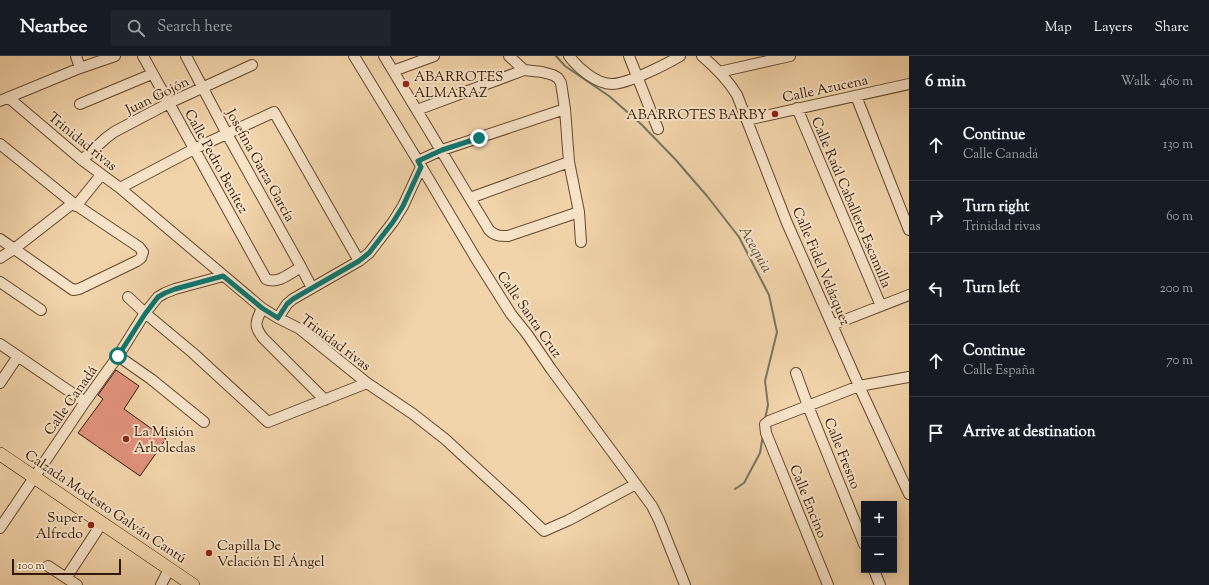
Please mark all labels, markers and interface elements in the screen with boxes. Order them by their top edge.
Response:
search box [111,10,391,46]
text: Nearbee [20,14,87,41]
icon: search [125,17,147,39]
text: Search here [157,17,233,38]
text: Map [1045,18,1072,38]
text: Layers [1094,18,1132,38]
text: Share [1154,18,1189,38]
place label: ABARROTES ALMARAZ [414,68,503,104]
text: 6 min [925,70,966,94]
street label: Calle Azucena [781,71,871,109]
street label: Juan Gojón [122,73,193,121]
text: Walk · 460 m [1120,73,1193,91]
marker: ABARROTES ALMARAZ [401,79,411,89]
street label: Josefina Garza García [219,105,299,227]
street label: Calle Pedro Benítez [178,106,252,218]
place label: ABARROTES BARBY [626,106,767,126]
street label: Trinidad rivas [43,109,120,177]
marker: ABARROTES BARBY [770,109,780,119]
street label: Calle Raúl Caballero Escamilla [805,114,896,292]
text: Continue [963,125,1025,146]
route end [470,129,488,147]
icon: ahead [925,134,947,156]
text: 130 m [1163,136,1193,154]
text: Calle Canadá [963,146,1038,164]
text: Turn right [963,197,1029,218]
street label: Calle Fidel Velázquez [786,204,854,329]
icon: right [925,206,947,228]
text: 60 m [1166,208,1193,226]
text: Trinidad rivas [963,218,1041,236]
water label: Acequia [733,223,777,277]
street label: Calle Santa Cruz [491,268,566,362]
icon: left [925,278,947,300]
text: Turn left [963,278,1020,299]
text: 200 m [1160,280,1193,298]
street label: Trinidad rivas [295,310,374,377]
text: Continue [963,341,1025,362]
route start [109,347,127,365]
icon: ahead [925,350,947,372]
text: 70 m [1166,352,1193,370]
street label: Calle Canadá [40,362,103,440]
text: Calle España [963,362,1035,380]
street label: Calle Fresno [818,415,865,493]
icon: arrive [925,422,947,444]
text: Arrive at destination [963,422,1096,443]
place label: La Misión Arboledas [134,423,196,459]
marker: La Misión Arboledas [121,434,131,444]
street label: Calzada Modesto Galván Cantú [20,446,190,569]
street label: Calle Encino [783,462,831,542]
map controls [861,501,897,573]
button: + [861,501,897,537]
place label: Super Alfredo [36,509,84,545]
marker: Super Alfredo [86,520,96,530]
place label: Capilla De Velación El Ángel [217,537,325,573]
button: − [861,537,897,573]
marker: Capilla De Velación El Ángel [204,548,214,558]
scale bar [12,557,121,576]
text: 100 m [18,558,45,574]

